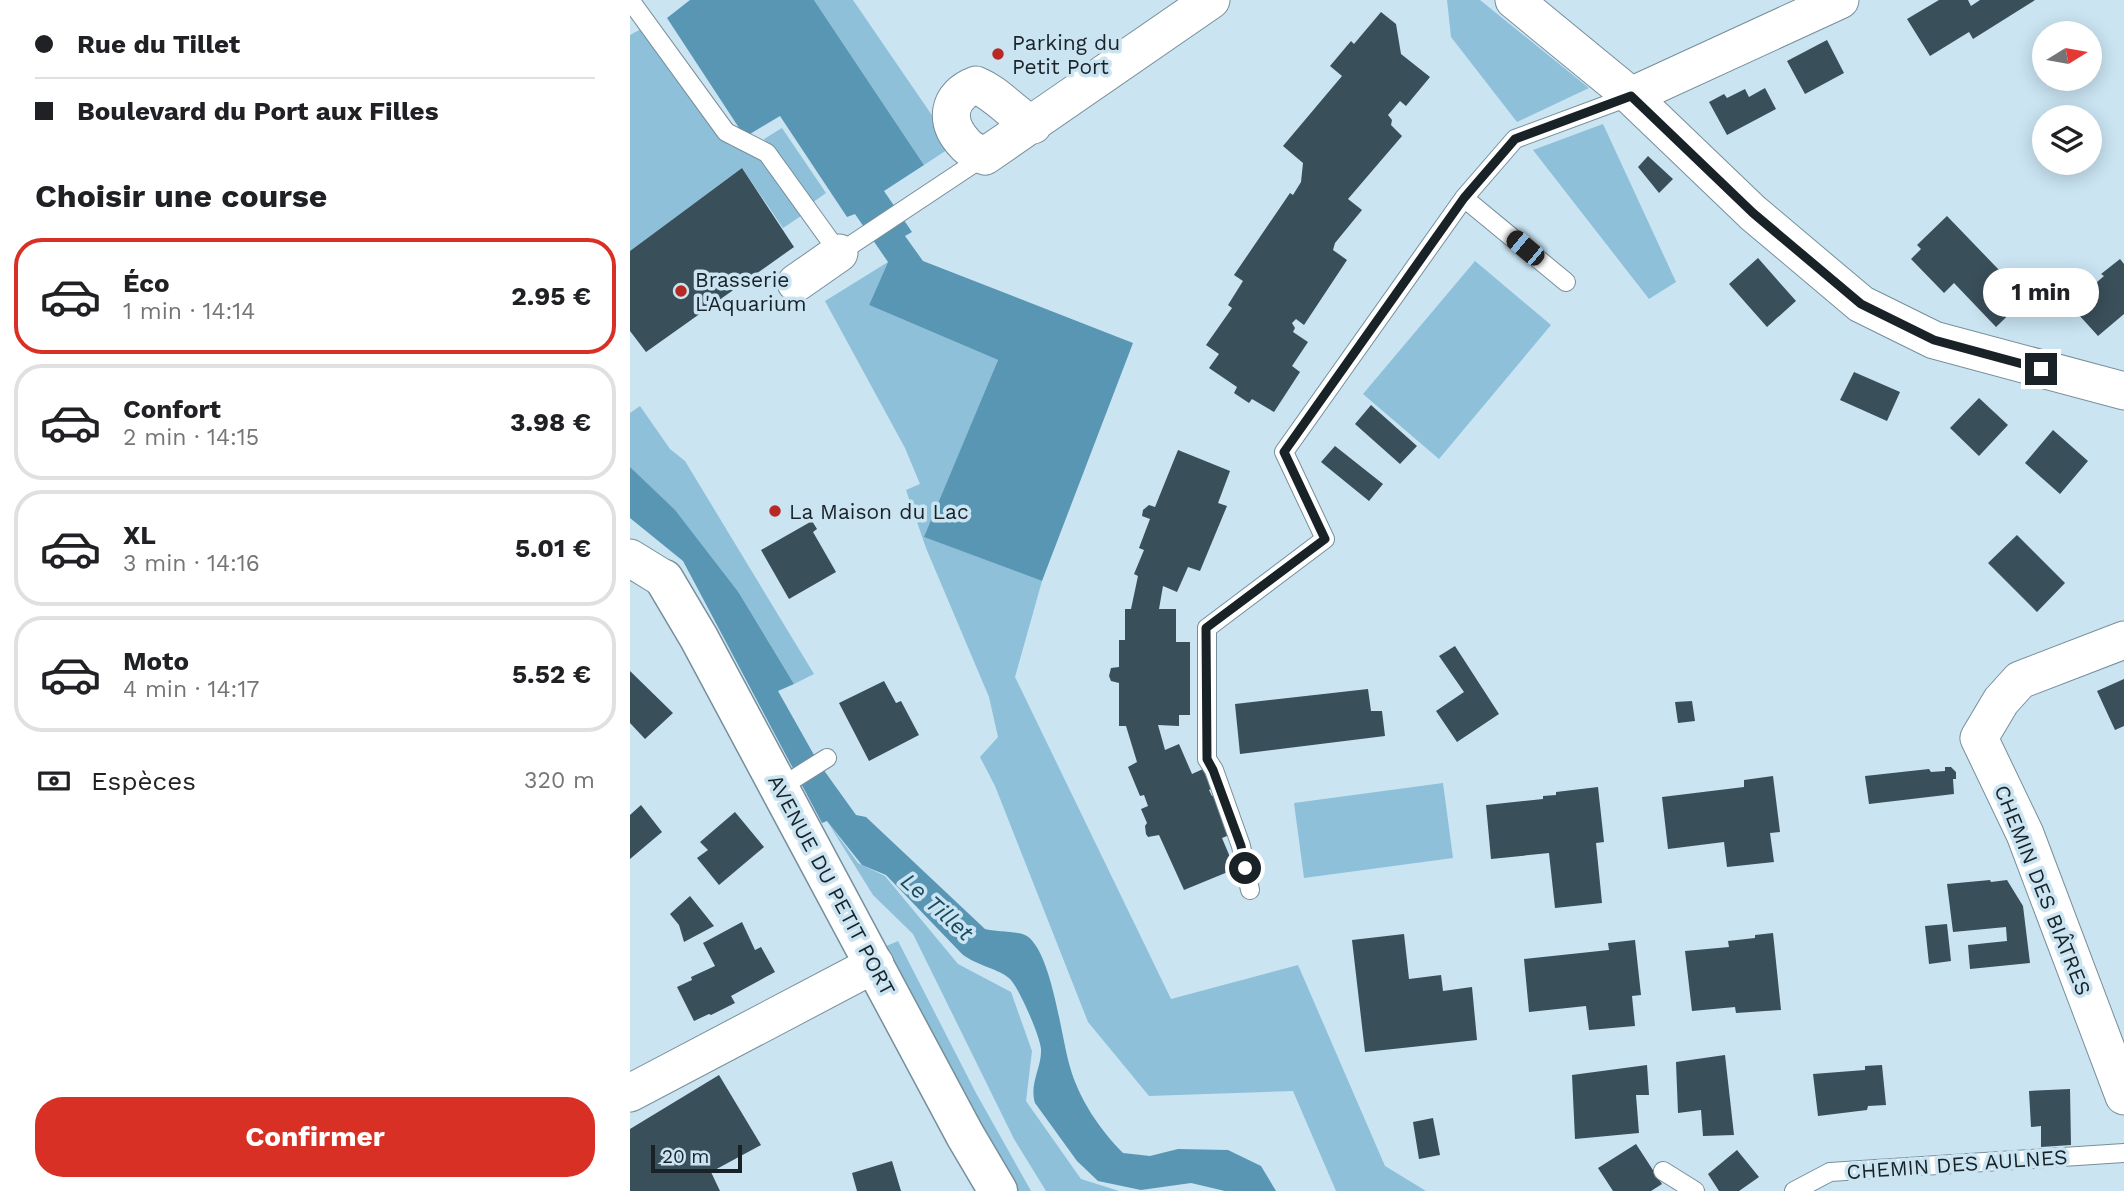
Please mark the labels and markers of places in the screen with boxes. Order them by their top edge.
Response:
place label: Parking du Petit Port [1012,30,1120,79]
marker: Parking du Petit Port [990,46,1006,62]
place label: Brasserie L'Aquarium [695,267,807,316]
marker: Brasserie L'Aquarium [673,283,689,299]
place label: La Maison du Lac [789,499,969,524]
marker: La Maison du Lac [767,503,783,519]

